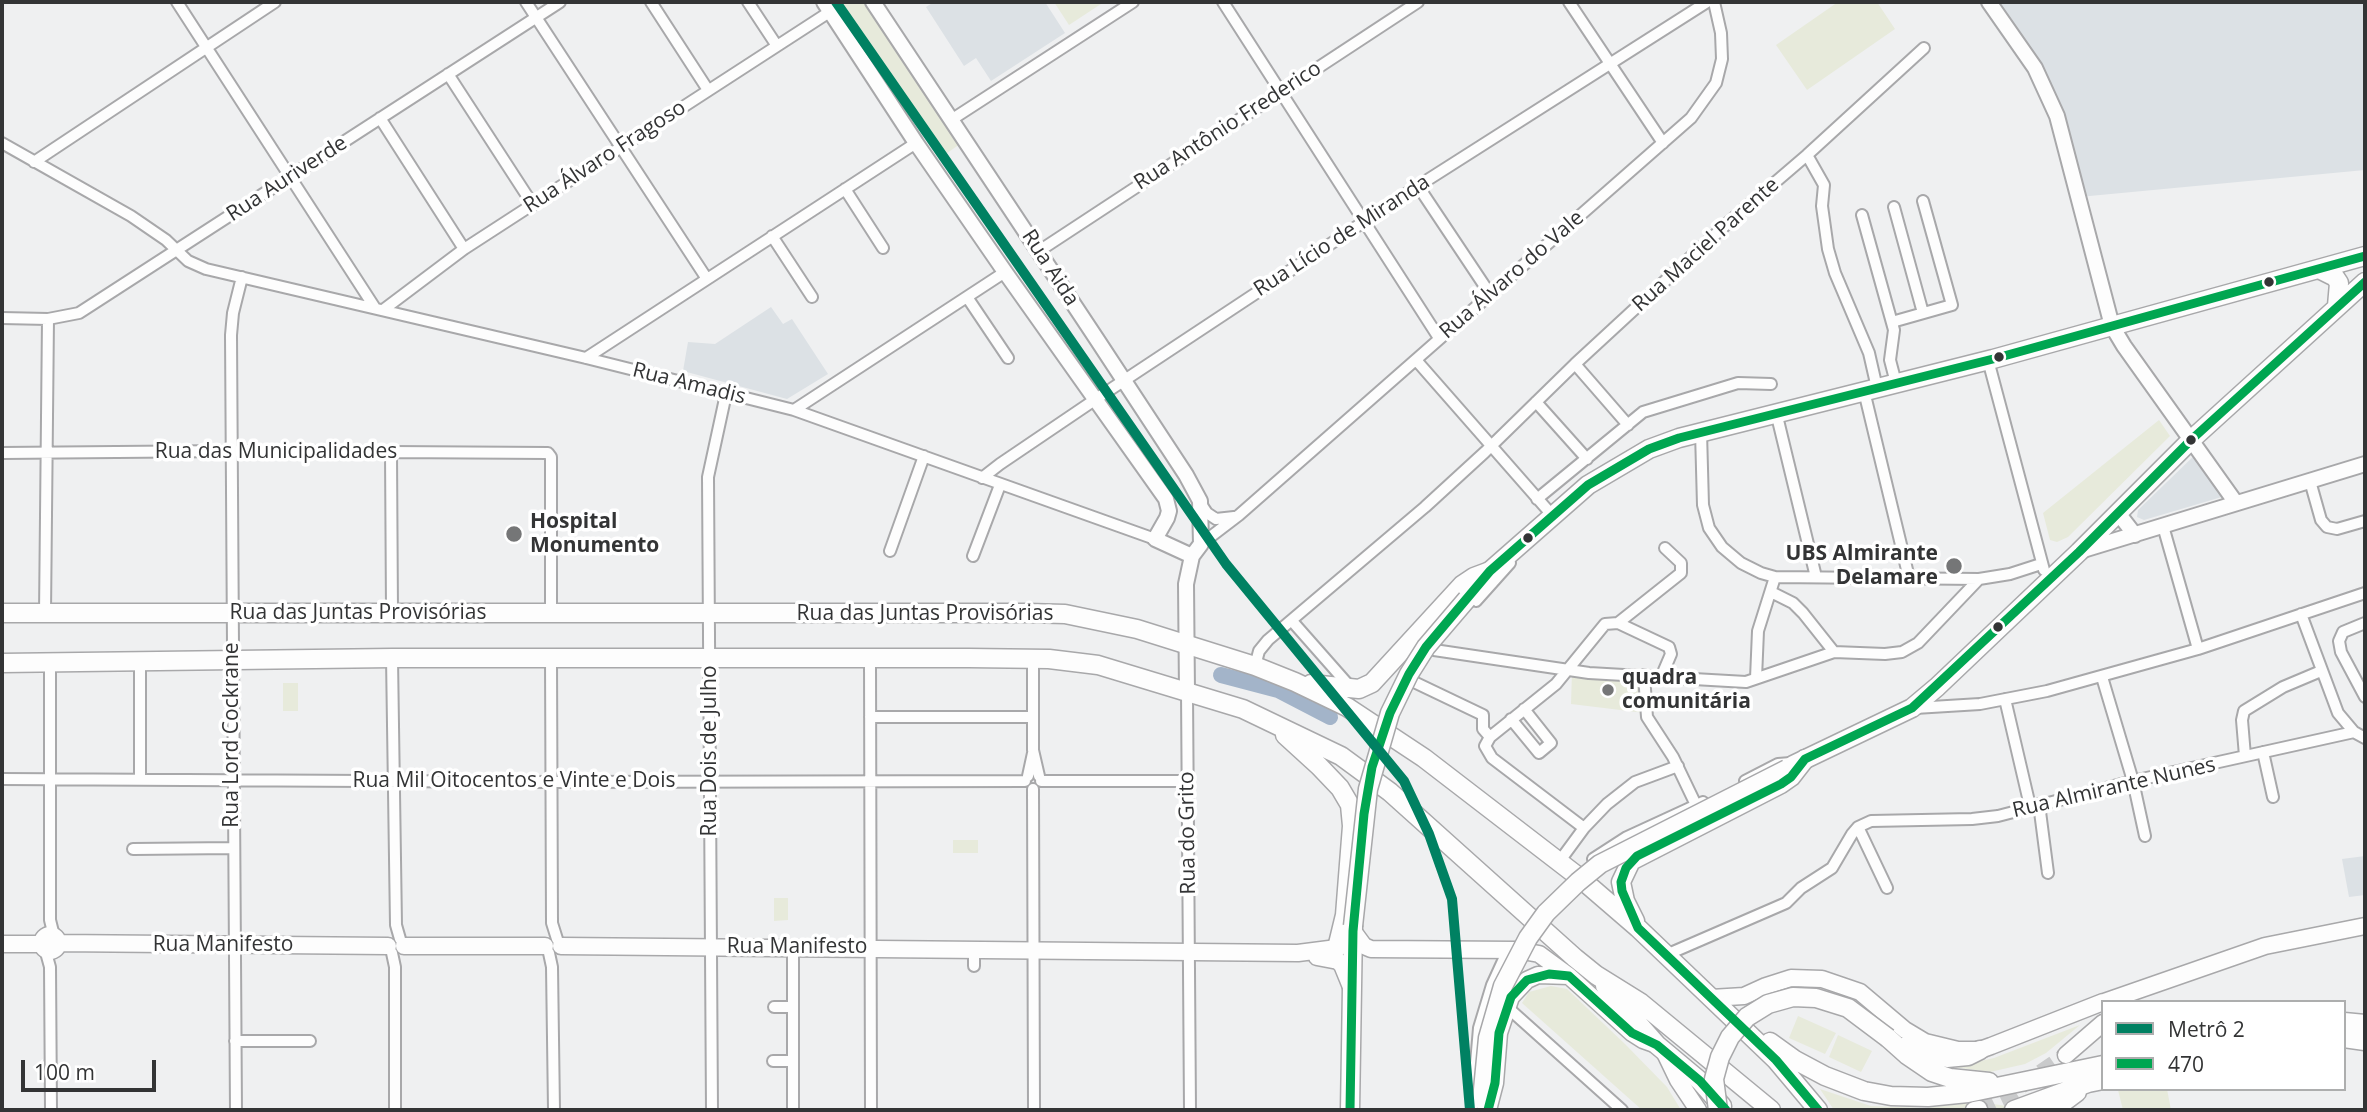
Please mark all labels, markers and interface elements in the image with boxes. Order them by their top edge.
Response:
street label: Rua Antônio Frederico [1130,56,1326,196]
street label: Rua Álvaro Fragoso [519,95,691,219]
street label: Rua Auriverde [222,131,352,227]
street label: Rua Lício de Miranda [1249,170,1435,302]
street label: Rua Maciel Parente [1628,173,1784,317]
street label: Rua Álvaro do Vale [1435,206,1589,344]
street label: Rua Aida [1016,225,1084,311]
unlabelled marker [2262,275,2276,289]
unlabelled marker [1992,350,2006,364]
street label: Rua Amadis [630,358,748,410]
unlabelled marker [2184,433,2198,447]
street label: Rua das Municipalidades [155,439,397,465]
place label: Hospital Monumento [530,509,659,559]
marker: Hospital Monumento [504,524,524,544]
unlabelled marker [1521,531,1535,545]
place label: UBS Almirante Delamare [1786,541,1938,591]
marker: UBS Almirante Delamare [1944,556,1964,576]
street label: Rua das Juntas Provisórias [230,600,486,626]
street label: Rua das Juntas Provisórias [797,601,1053,627]
unlabelled marker [1991,620,2005,634]
street label: Rua Lord Cockrane [219,642,245,828]
street label: Rua Dois de Julho [697,665,723,837]
place label: quadra comunitária [1622,665,1751,715]
marker: quadra comunitária [1600,682,1616,698]
street label: Rua Almirante Nunes [2010,752,2218,824]
street label: Rua Mil Oitocentos e Vinte e Dois [352,768,676,794]
street label: Rua do Grito [1174,771,1202,895]
street label: Rua Manifesto [153,932,293,958]
street label: Rua Manifesto [727,934,867,960]
legend [2101,1000,2346,1091]
text: Metrô 2 [2168,1015,2245,1043]
scale bar [24,1046,159,1090]
text: 470 [2168,1050,2204,1078]
text: 100 m [34,1058,95,1086]

